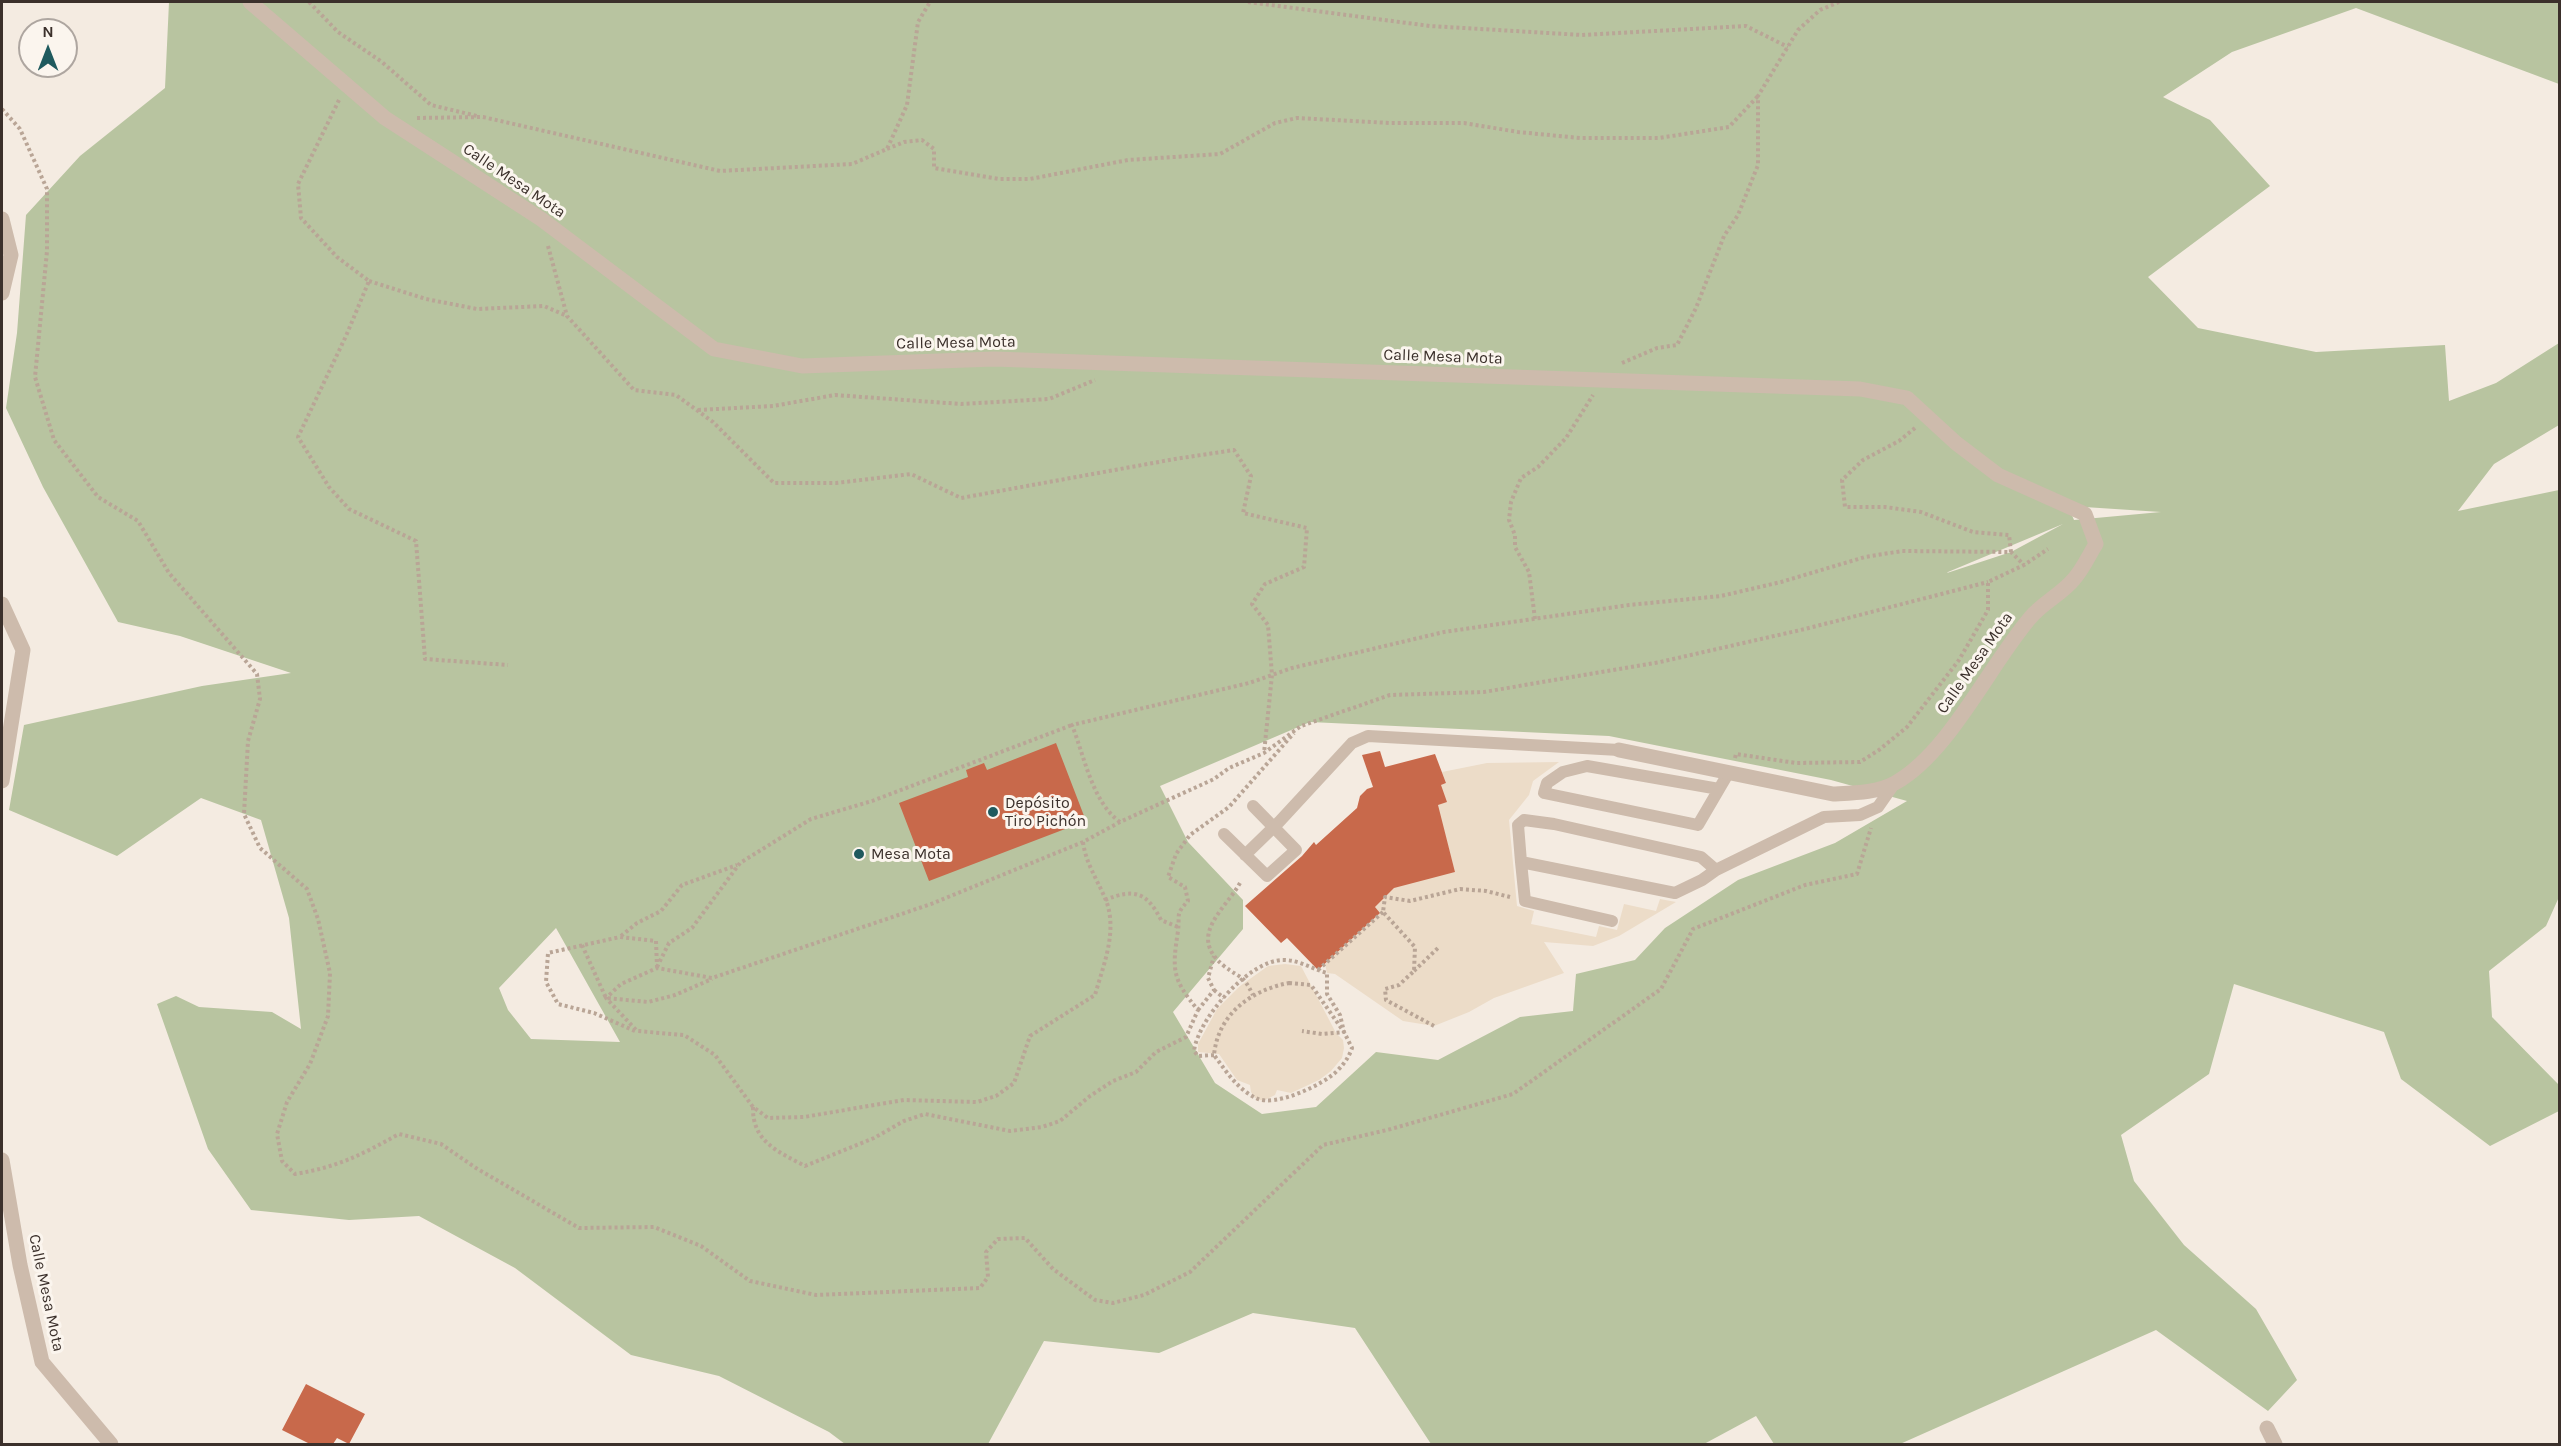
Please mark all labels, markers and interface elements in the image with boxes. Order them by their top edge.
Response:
north arrow [18,18,78,78]
text: N [42,22,54,41]
street label: Calle Mesa Mota [459,140,569,222]
street label: Calle Mesa Mota [896,332,1016,354]
street label: Calle Mesa Mota [1383,345,1503,369]
street label: Calle Mesa Mota [1933,609,2017,717]
place label: Depósito Tiro Pichón [1005,793,1086,831]
marker: Depósito Tiro Pichón [986,805,1000,819]
place label: Mesa Mota [871,844,951,864]
marker: Mesa Mota [852,847,866,861]
street label: Calle Mesa Mota [24,1233,68,1353]

